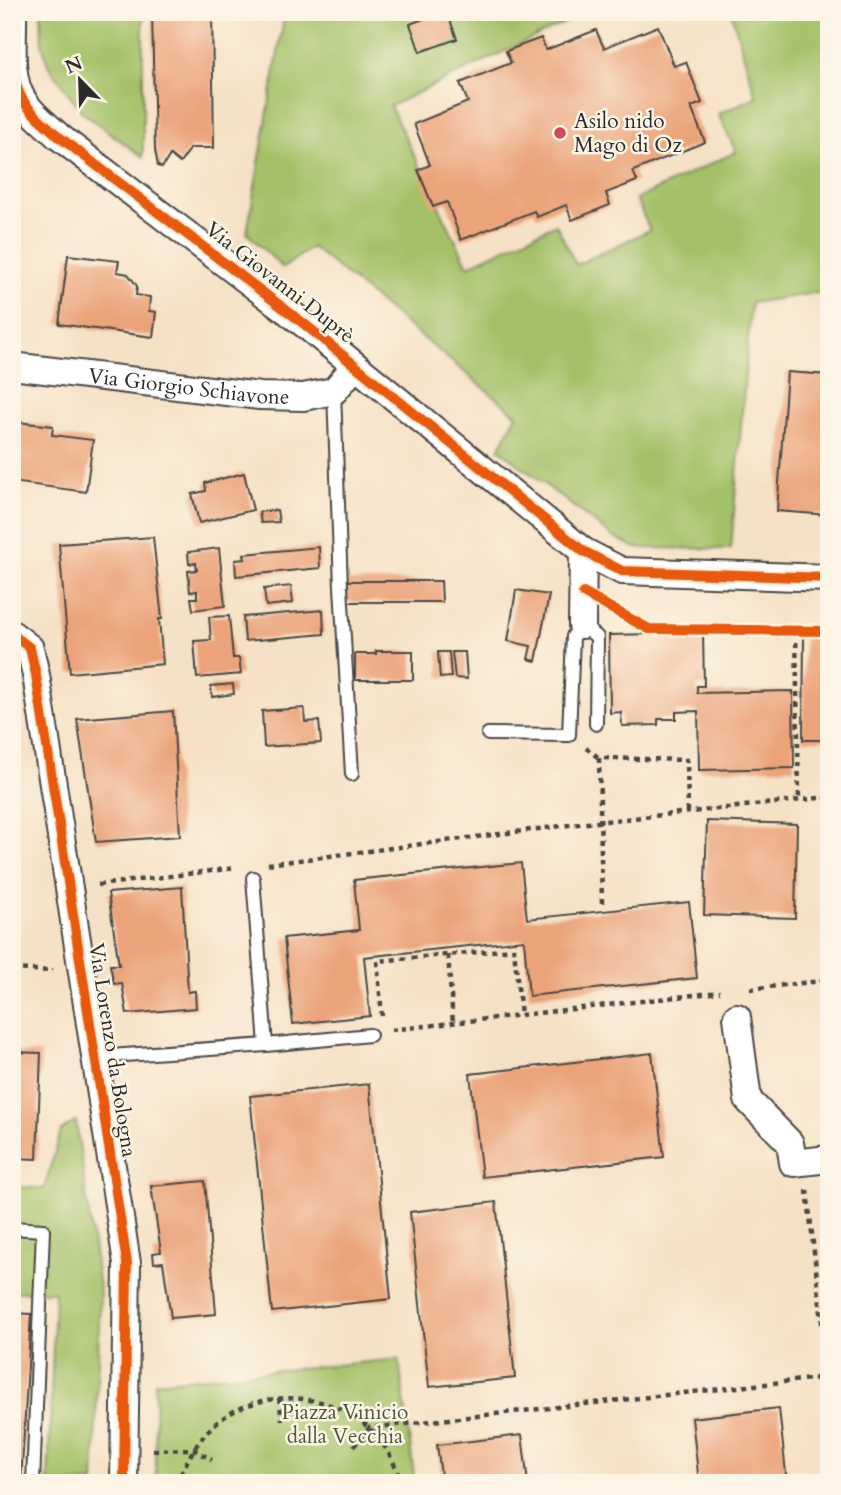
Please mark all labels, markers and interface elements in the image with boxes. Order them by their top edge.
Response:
north arrow [46,46,116,116]
text: N [61,50,87,80]
place label: Asilo nido Mago di Oz [574,107,682,160]
marker: Asilo nido Mago di Oz [552,125,568,141]
street label: Via Giovanni Duprè [199,215,360,350]
street label: Via Giorgio Schiavone [86,361,290,412]
street label: Via Lorenzo da Bologna [81,941,144,1159]
park label: Piazza Vinicio dalla Vecchia [282,1398,408,1451]

